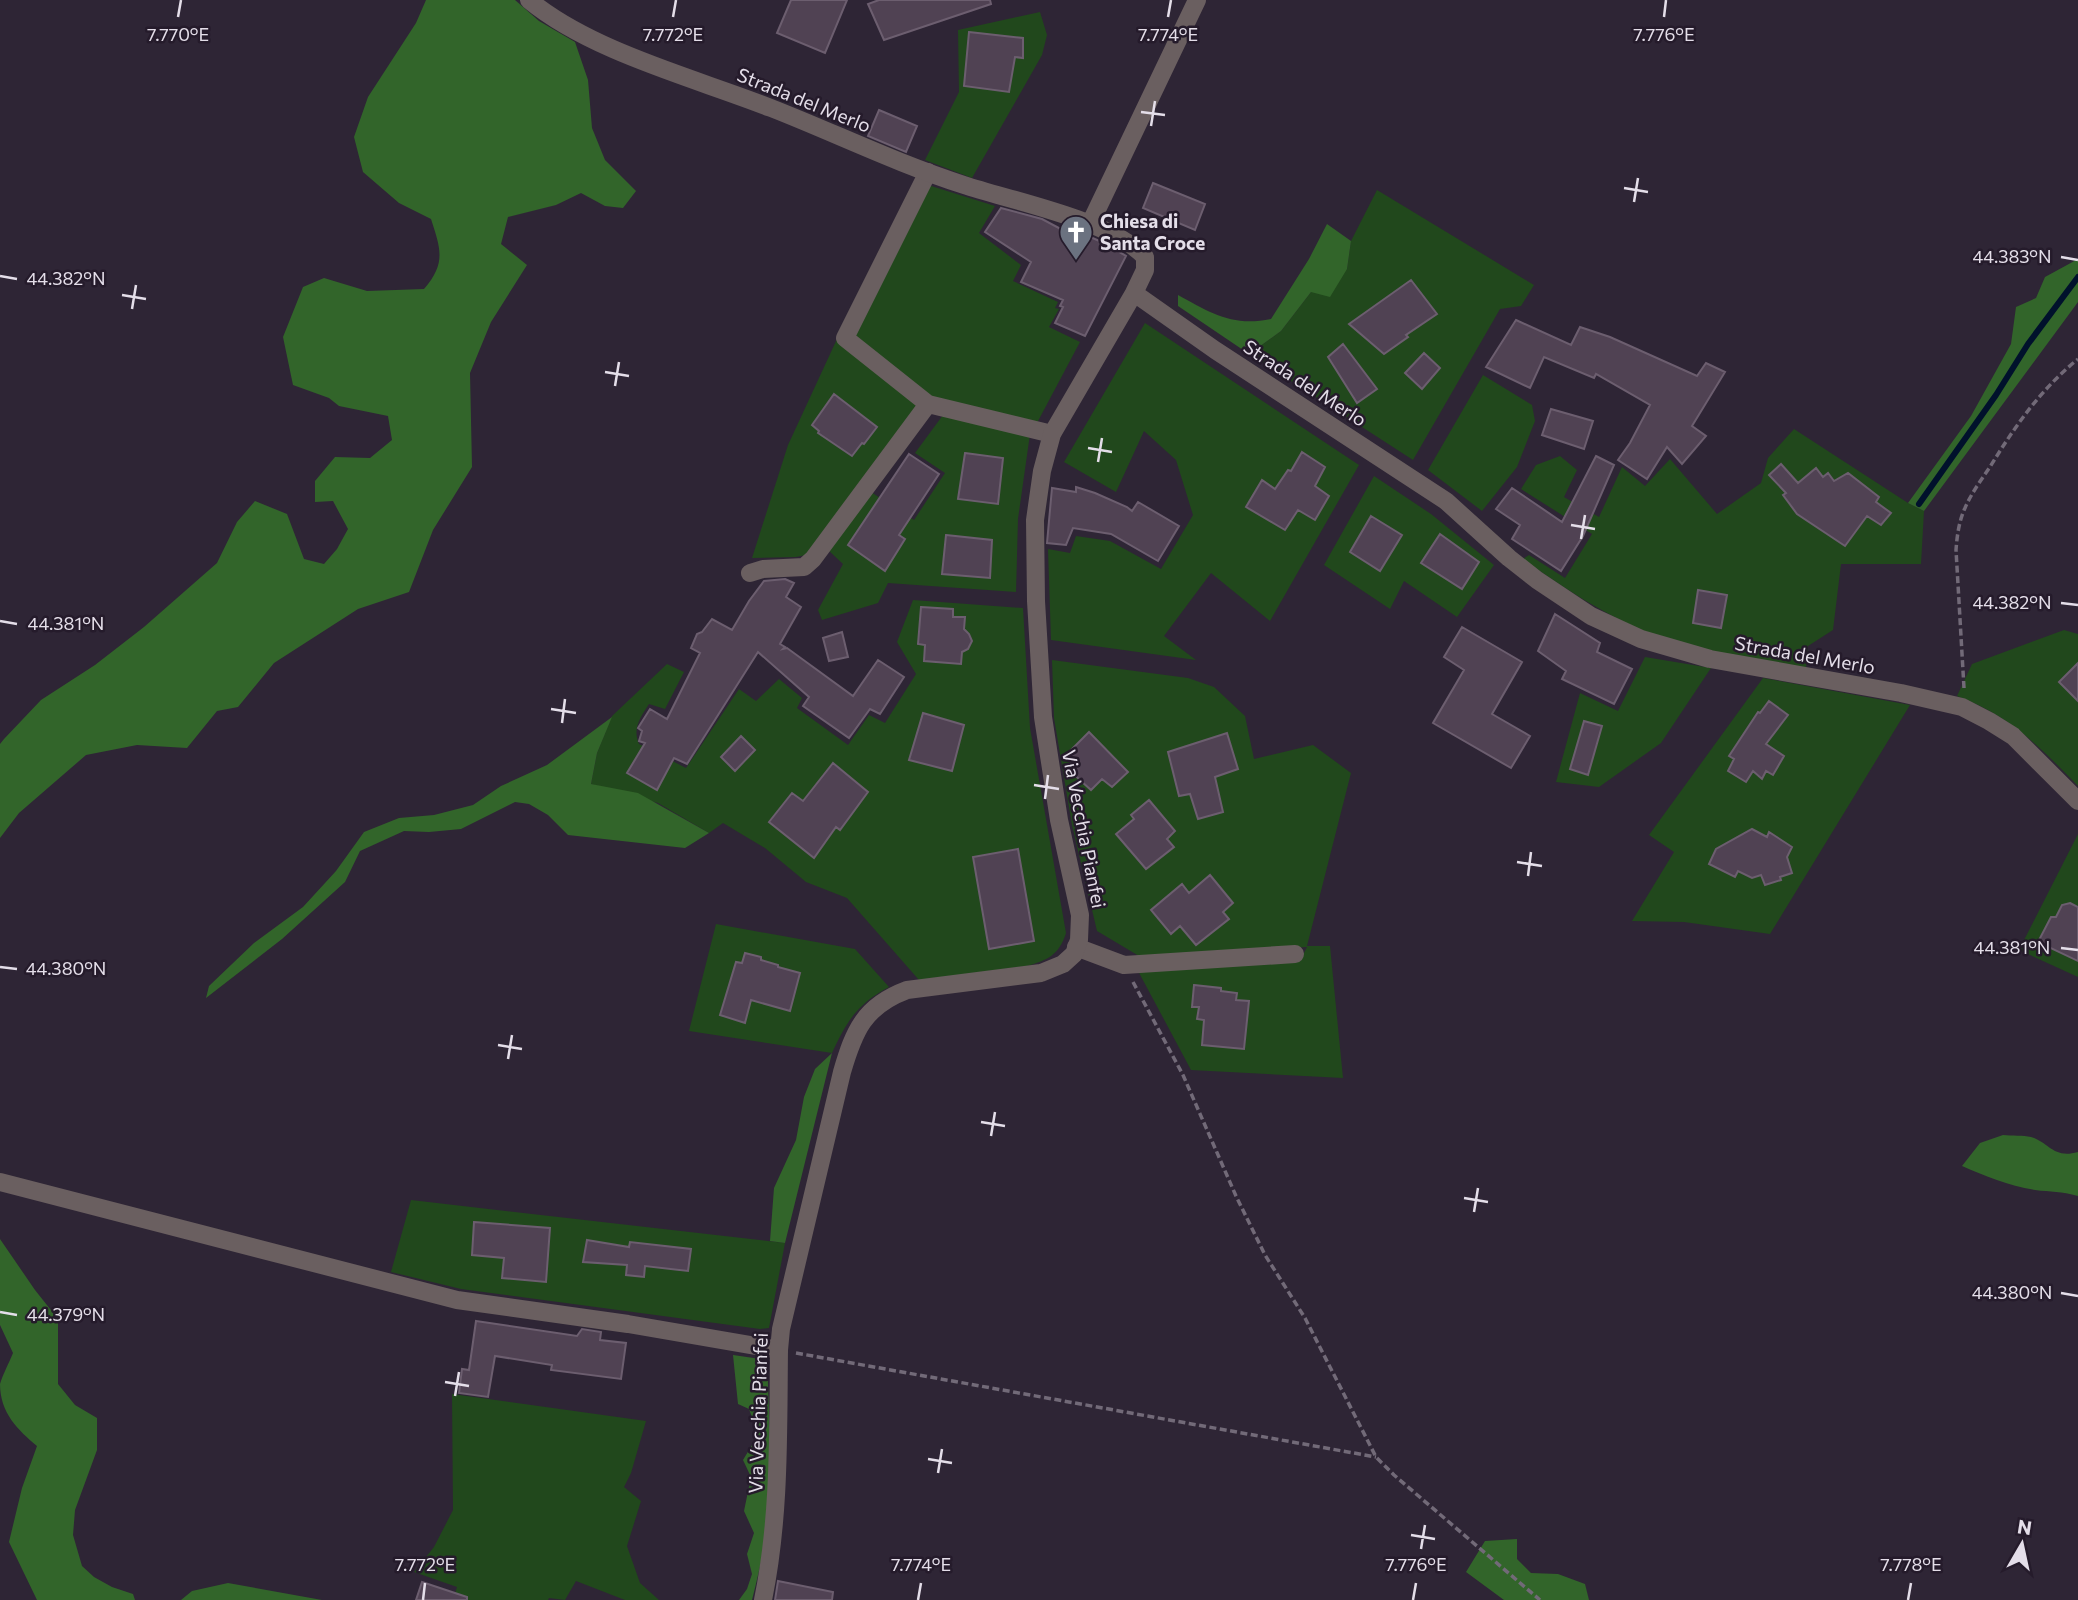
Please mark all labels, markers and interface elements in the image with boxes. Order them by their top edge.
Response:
text: 7.770°E [147,23,209,45]
text: 7.772°E [643,23,703,45]
text: 7.774°E [1138,23,1198,45]
text: 7.776°E [1633,23,1695,45]
street label: Strada del Merlo [734,62,874,137]
place label: Chiesa di Santa Croce [1100,209,1205,254]
church icon: Chiesa di Santa Croce [1057,213,1095,262]
text: 44.383°N [1972,245,2052,267]
text: 44.382°N [26,267,106,289]
street label: Strada del Merlo [1239,334,1371,431]
text: 44.382°N [1972,591,2052,613]
text: 44.381°N [28,612,104,634]
street label: Strada del Merlo [1733,631,1877,678]
street label: Via Vecchia Pianfei [1058,748,1111,910]
text: 44.381°N [1974,936,2050,958]
text: 44.380°N [26,957,106,979]
text: 44.380°N [1972,1281,2052,1303]
text: 44.379°N [27,1303,105,1325]
street label: Via Vecchia Pianfei [743,1332,772,1494]
north arrow [1987,1509,2057,1579]
text: N [2016,1514,2034,1539]
text: 7.772°E [395,1553,455,1575]
text: 7.774°E [891,1553,951,1575]
text: 7.776°E [1385,1553,1447,1575]
text: 7.778°E [1880,1553,1942,1575]

